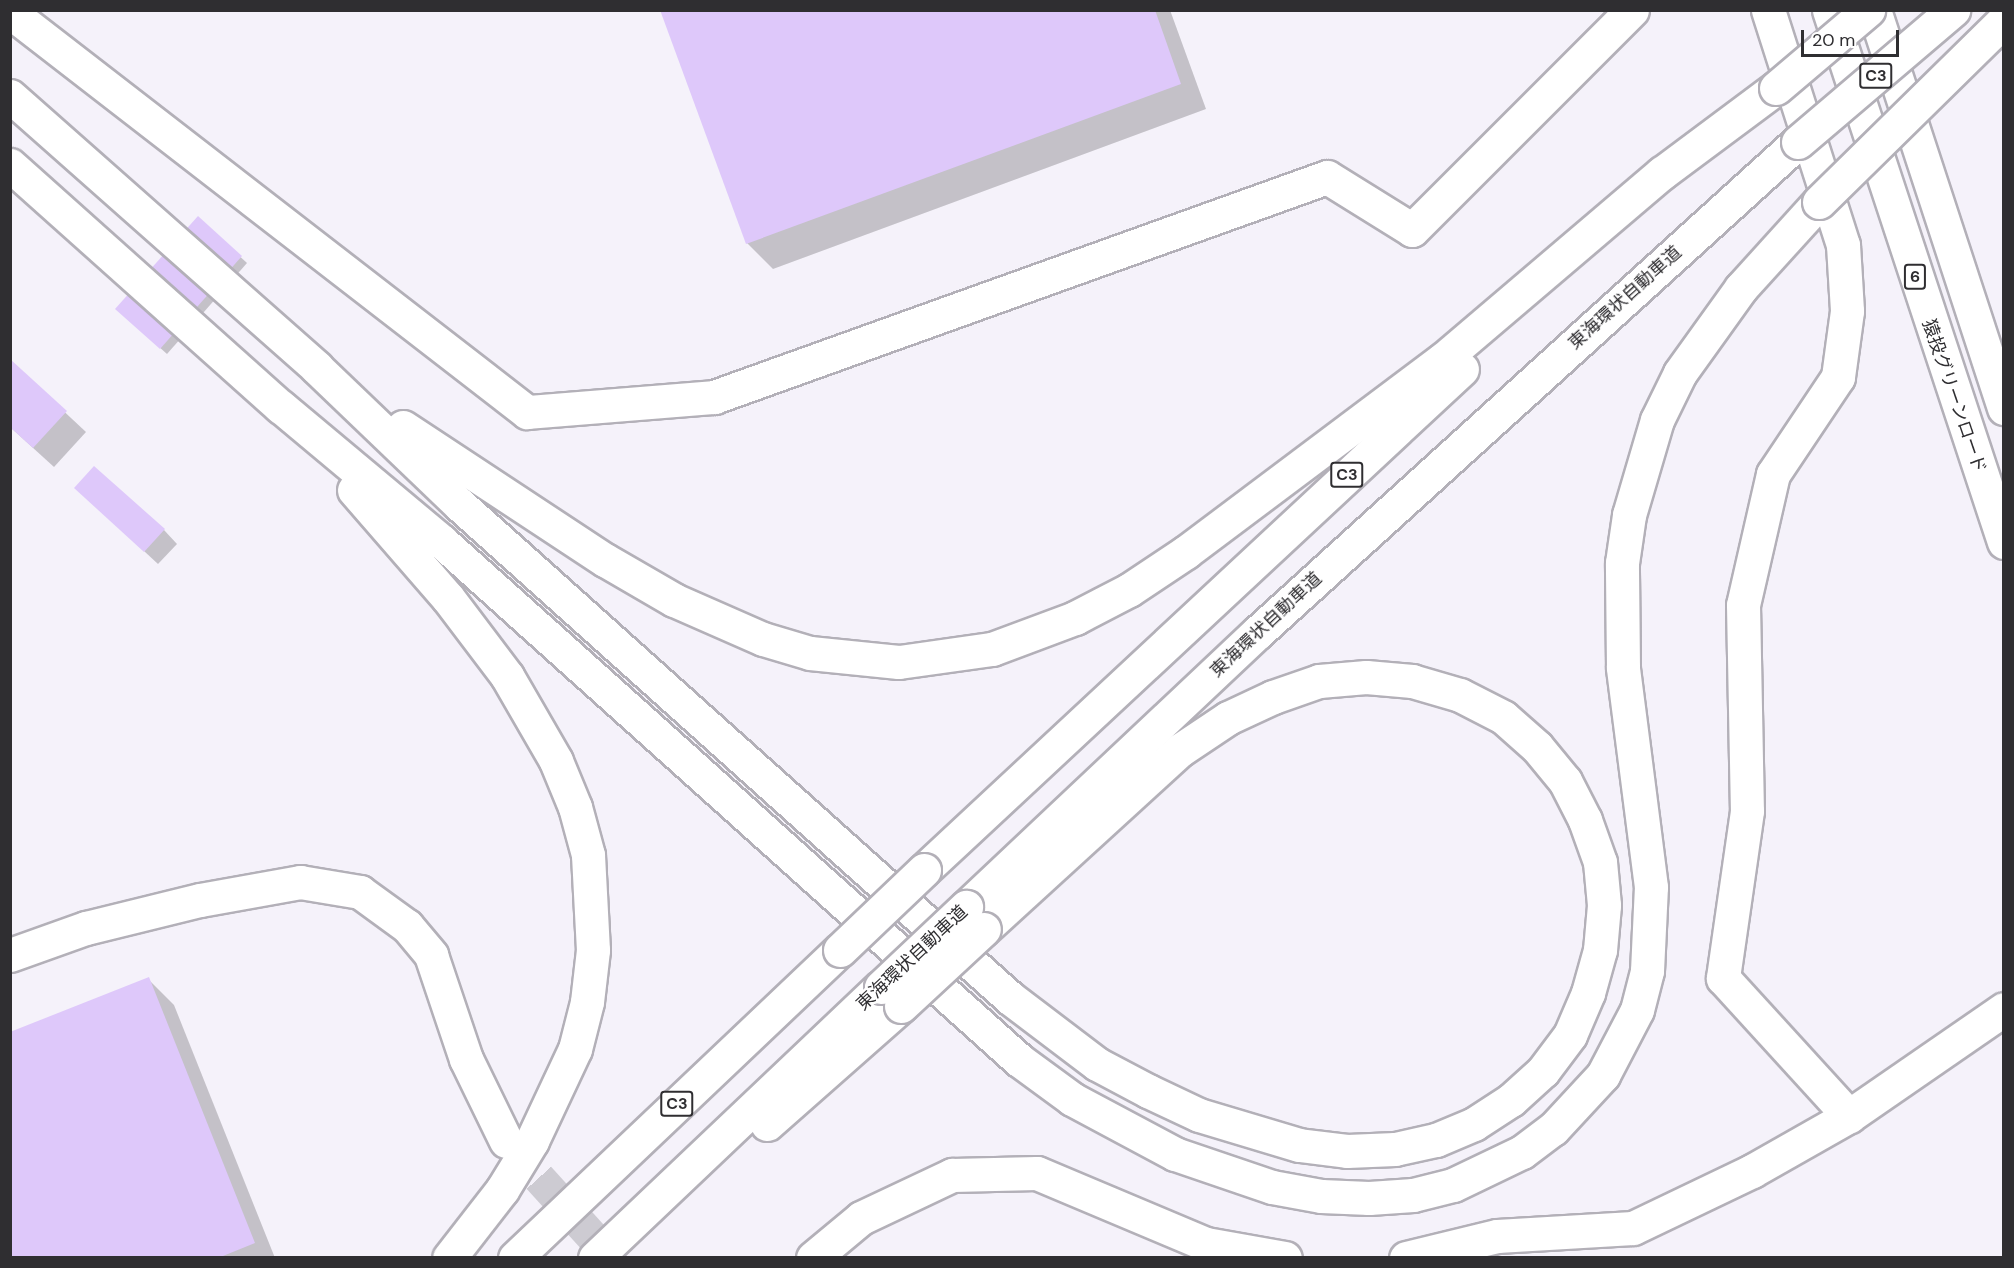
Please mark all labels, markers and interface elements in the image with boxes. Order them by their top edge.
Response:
scale bar [1804,18,1902,56]
text: 20 m [1812,28,1855,52]
road number: C3 [1858,63,1894,89]
street label: 東海環状自動車道 [1564,242,1686,354]
road number: 6 [1903,264,1927,290]
street label: 猿投グリーンロード [1917,316,1991,476]
road number: C3 [1329,462,1365,488]
street label: 東海環状自動車道 [1206,568,1326,682]
street label: 東海環状自動車道 [852,901,972,1015]
road number: C3 [659,1091,695,1117]

